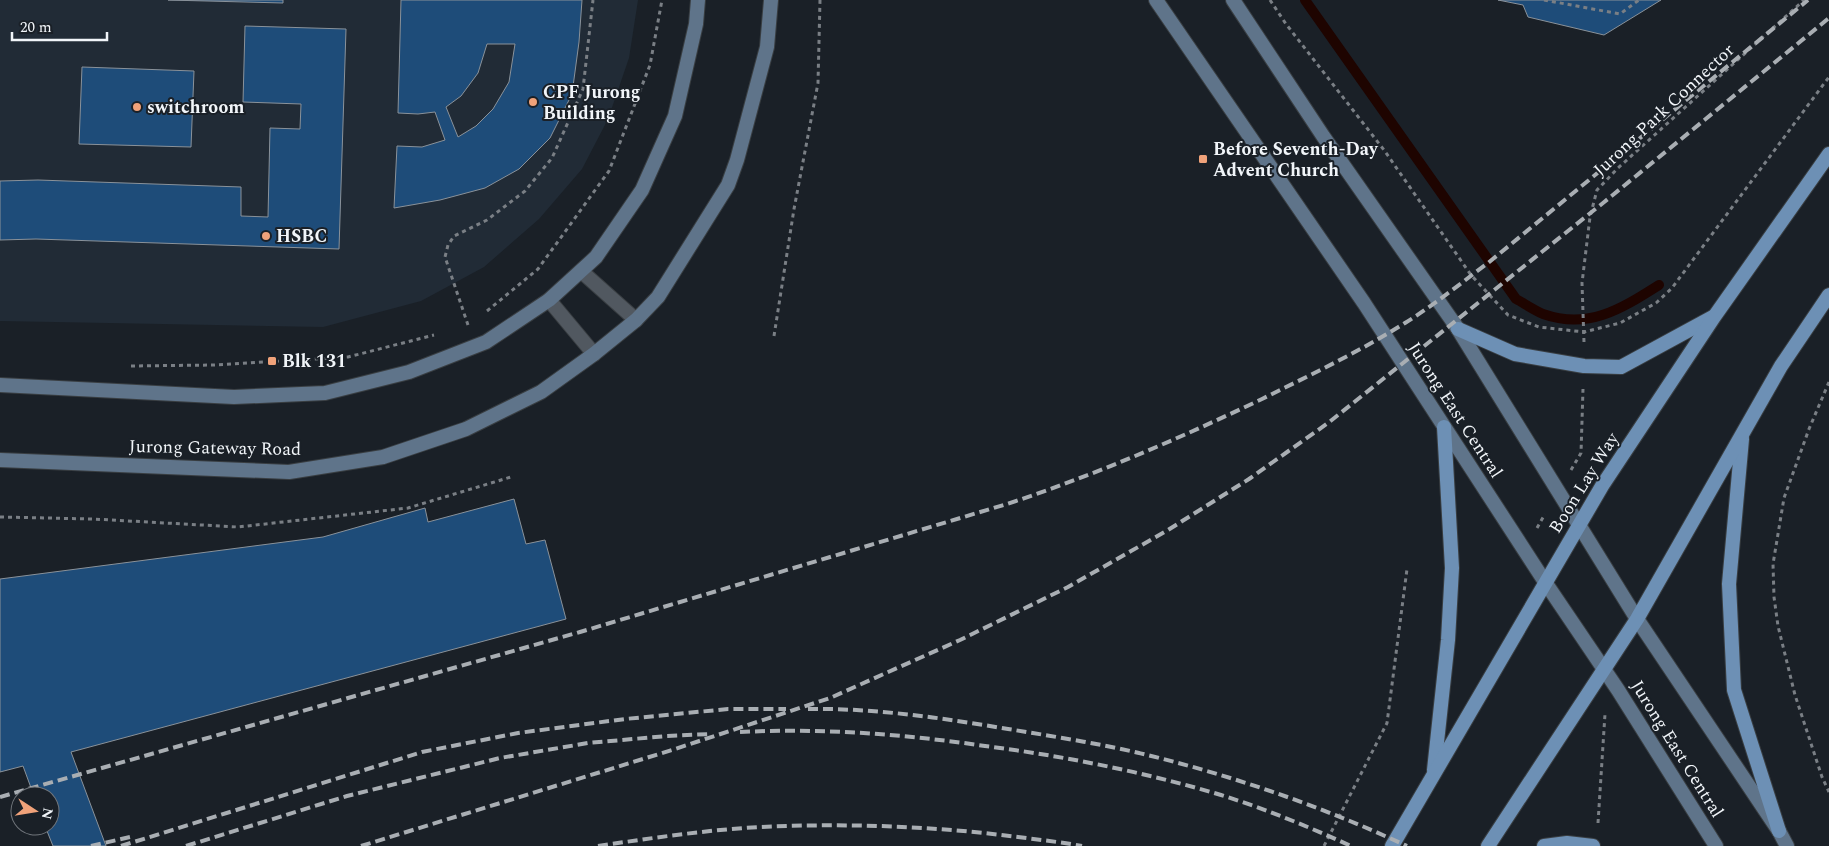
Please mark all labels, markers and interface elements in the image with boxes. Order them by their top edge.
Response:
scale bar [12,10,108,42]
text: 20 m [20,16,52,39]
street label: Jurong Park Connector [1587,37,1741,183]
place label: CPF Jurong Building [543,79,641,127]
place label: switchroom [147,94,244,121]
marker: CPF Jurong Building [527,96,539,108]
marker: switchroom [131,101,143,113]
place label: Before Seventh-Day Advent Church [1213,136,1379,184]
marker: Before Seventh-Day Advent Church [1197,153,1209,165]
place label: HSBC [276,223,327,250]
marker: HSBC [260,230,272,242]
street label: Jurong East Central [1401,337,1509,483]
place label: Blk 131 [282,348,346,375]
marker: Blk 131 [266,355,278,367]
street label: Boon Lay Way [1542,426,1626,539]
street label: Jurong Gateway Road [129,433,301,463]
street label: Jurong East Central [1624,675,1730,823]
north arrow [10,786,60,836]
text: N [36,806,59,821]

